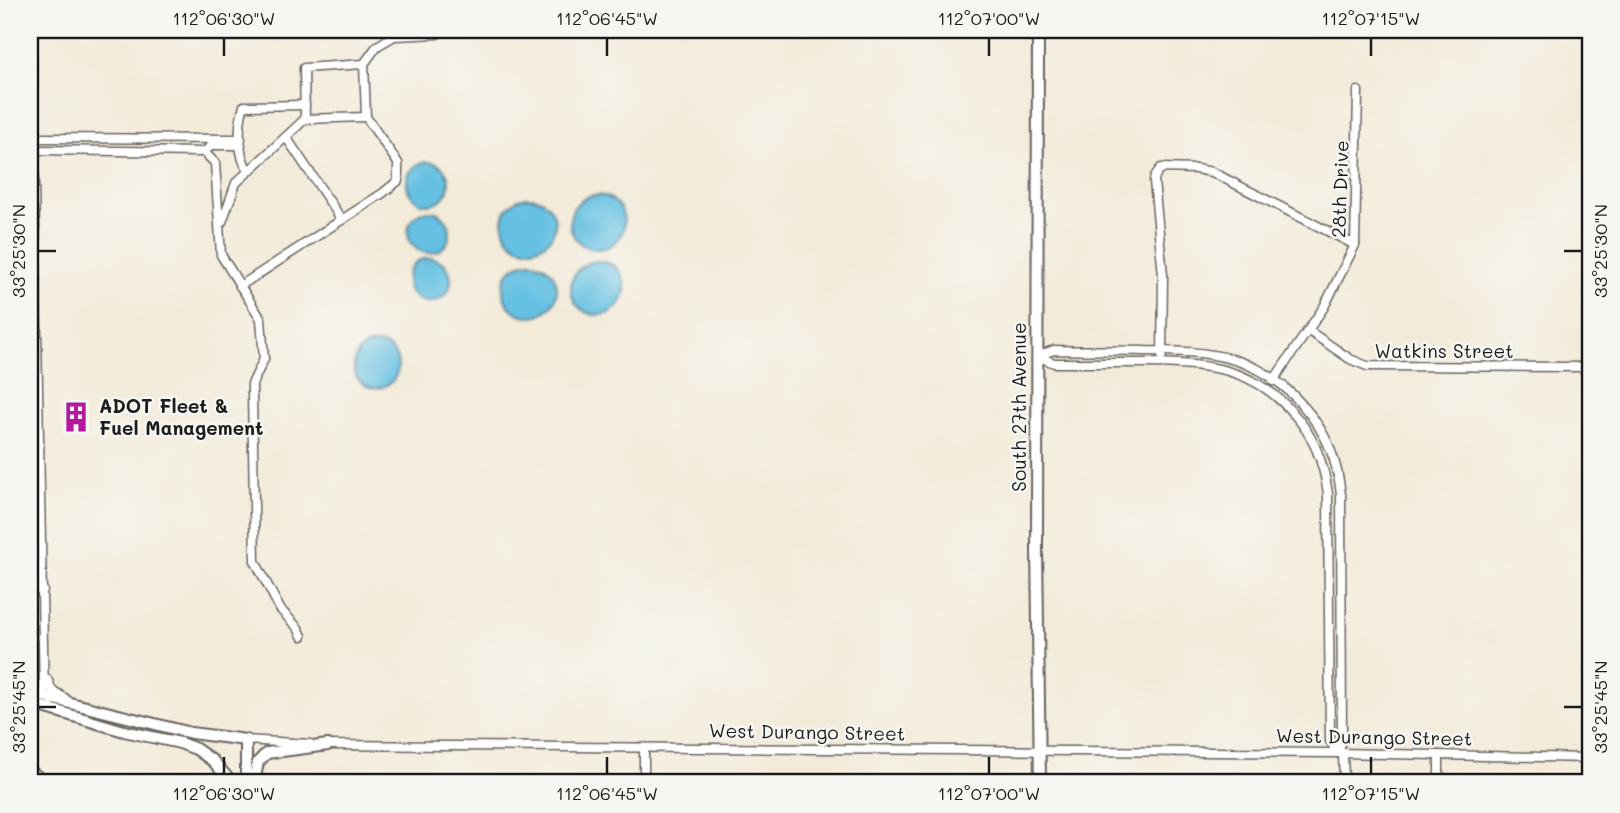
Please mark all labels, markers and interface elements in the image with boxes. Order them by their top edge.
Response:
text: 112°06'30"W [173,6,275,30]
text: 112°06'45"W [556,6,658,30]
text: 112°07'00"W [938,6,1040,30]
text: 112°07'15"W [1322,6,1420,30]
street label: 28th Drive [1325,140,1354,238]
text: 33°25'30"N [6,204,30,298]
text: 33°25'30"N [1588,204,1612,298]
street label: South 27th Avenue [1006,322,1031,492]
street label: Watkins Street [1374,338,1514,363]
place label: ADOT Fleet & Fuel Management [99,393,263,440]
building icon: ADOT Fleet & Fuel Management [59,400,93,434]
text: 33°25'45"N [6,660,30,754]
text: 33°25'45"N [1588,660,1612,754]
street label: West Durango Street [709,717,905,746]
street label: West Durango Street [1276,722,1472,751]
text: 112°06'30"W [173,781,275,805]
text: 112°06'45"W [556,781,658,805]
text: 112°07'00"W [938,781,1040,805]
text: 112°07'15"W [1322,781,1420,805]

